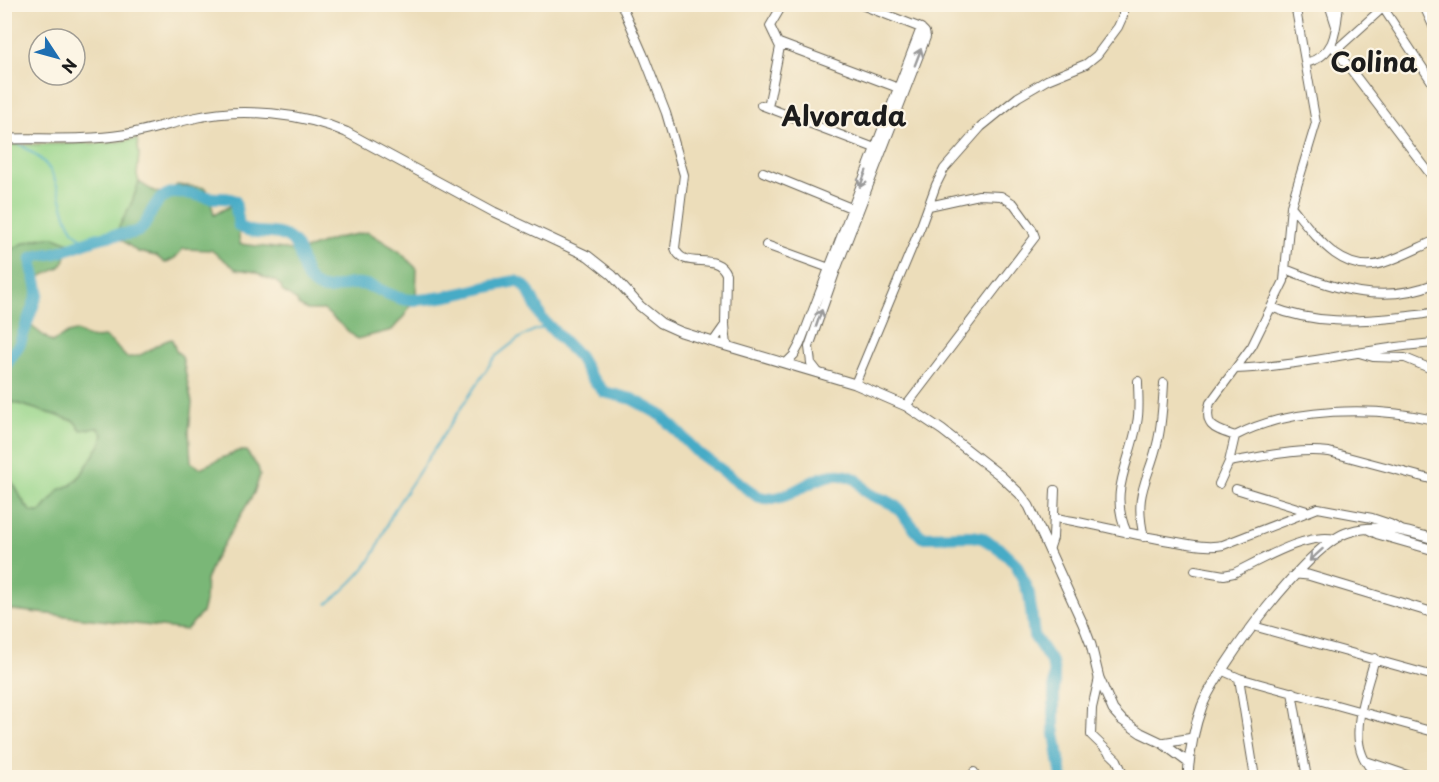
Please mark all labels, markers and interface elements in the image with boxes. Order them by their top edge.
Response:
north arrow [27,27,87,87]
district label: Colina [1330,40,1418,81]
one-way arrow [913,48,924,67]
text: N [57,54,83,79]
district label: Alvorada [780,94,907,135]
one-way arrow [857,169,868,188]
one-way arrow [814,309,825,328]
one-way arrow [1309,548,1324,562]

